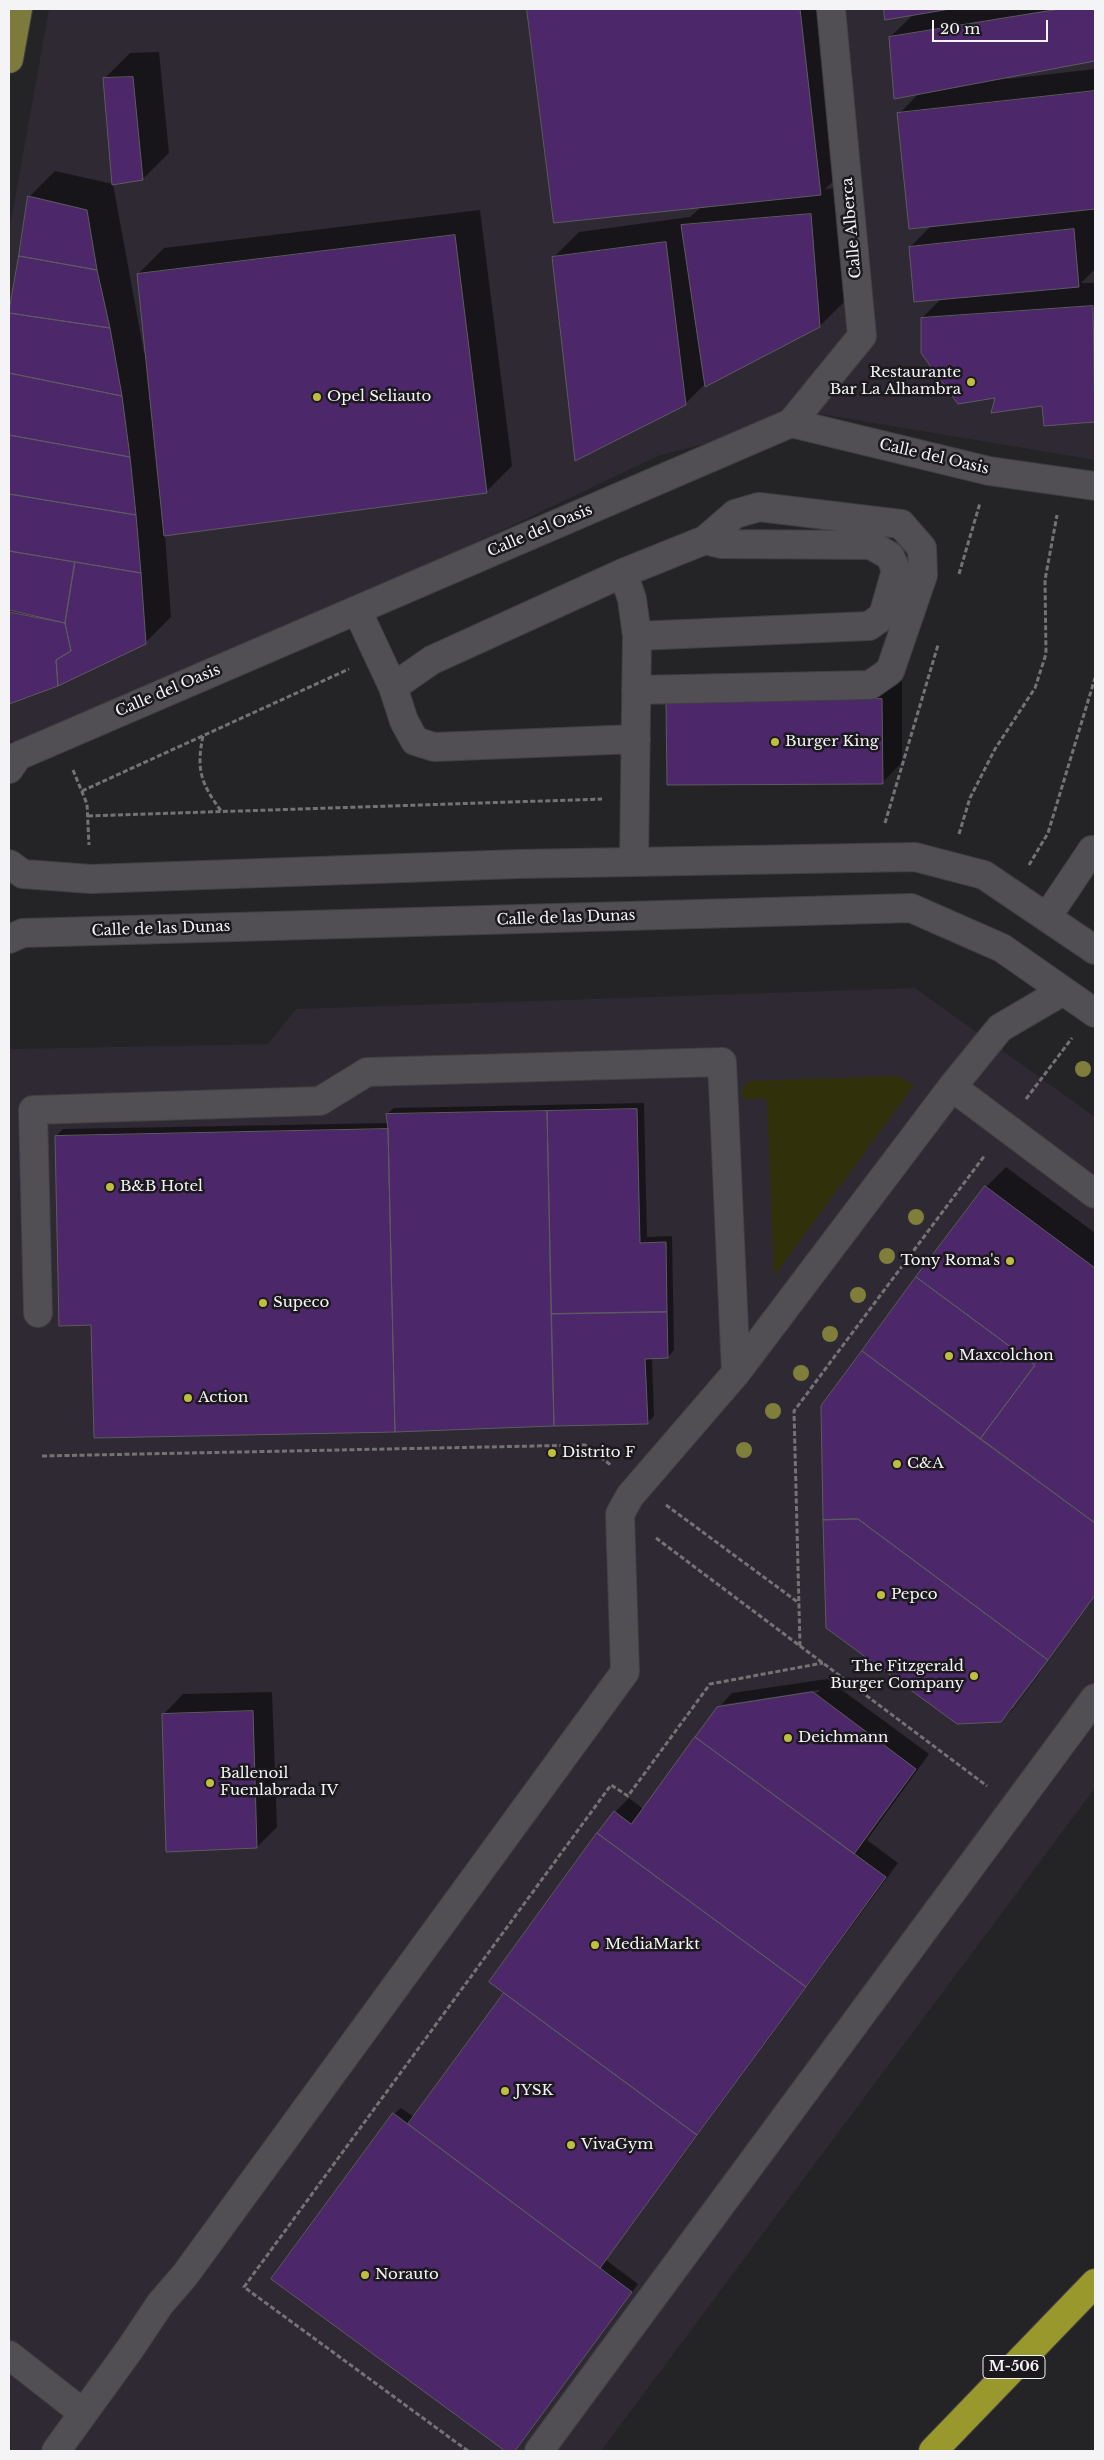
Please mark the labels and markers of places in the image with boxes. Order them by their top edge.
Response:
place label: Restaurante Bar La Alhambra [830,364,961,399]
marker: Restaurante Bar La Alhambra [965,376,977,388]
place label: Opel Seliauto [327,388,431,406]
marker: Opel Seliauto [311,391,323,403]
place label: Burger King [785,733,879,751]
marker: Burger King [769,736,781,748]
place label: B&B Hotel [120,1178,203,1196]
marker: B&B Hotel [104,1181,116,1193]
place label: Tony Roma's [900,1252,1000,1270]
marker: Tony Roma's [1004,1255,1016,1267]
place label: Supeco [273,1294,329,1312]
marker: Supeco [257,1297,269,1309]
place label: Maxcolchon [959,1347,1054,1365]
marker: Maxcolchon [943,1350,955,1362]
place label: Action [198,1389,248,1407]
marker: Action [182,1392,194,1404]
place label: Distrito F [562,1444,635,1462]
marker: Distrito F [546,1447,558,1459]
place label: C&A [907,1455,944,1473]
marker: C&A [891,1458,903,1470]
place label: Pepco [891,1586,937,1604]
marker: Pepco [875,1589,887,1601]
place label: The Fitzgerald Burger Company [830,1658,964,1693]
marker: The Fitzgerald Burger Company [968,1670,980,1682]
place label: Deichmann [798,1729,888,1747]
marker: Deichmann [782,1732,794,1744]
place label: Ballenoil Fuenlabrada IV [220,1765,338,1800]
marker: Ballenoil Fuenlabrada IV [204,1777,216,1789]
place label: MediaMarkt [605,1936,700,1954]
marker: MediaMarkt [589,1939,601,1951]
place label: JYSK [515,2082,553,2100]
marker: JYSK [499,2085,511,2097]
place label: VivaGym [581,2136,653,2154]
marker: VivaGym [565,2139,577,2151]
place label: Norauto [375,2266,439,2284]
marker: Norauto [359,2269,371,2281]

